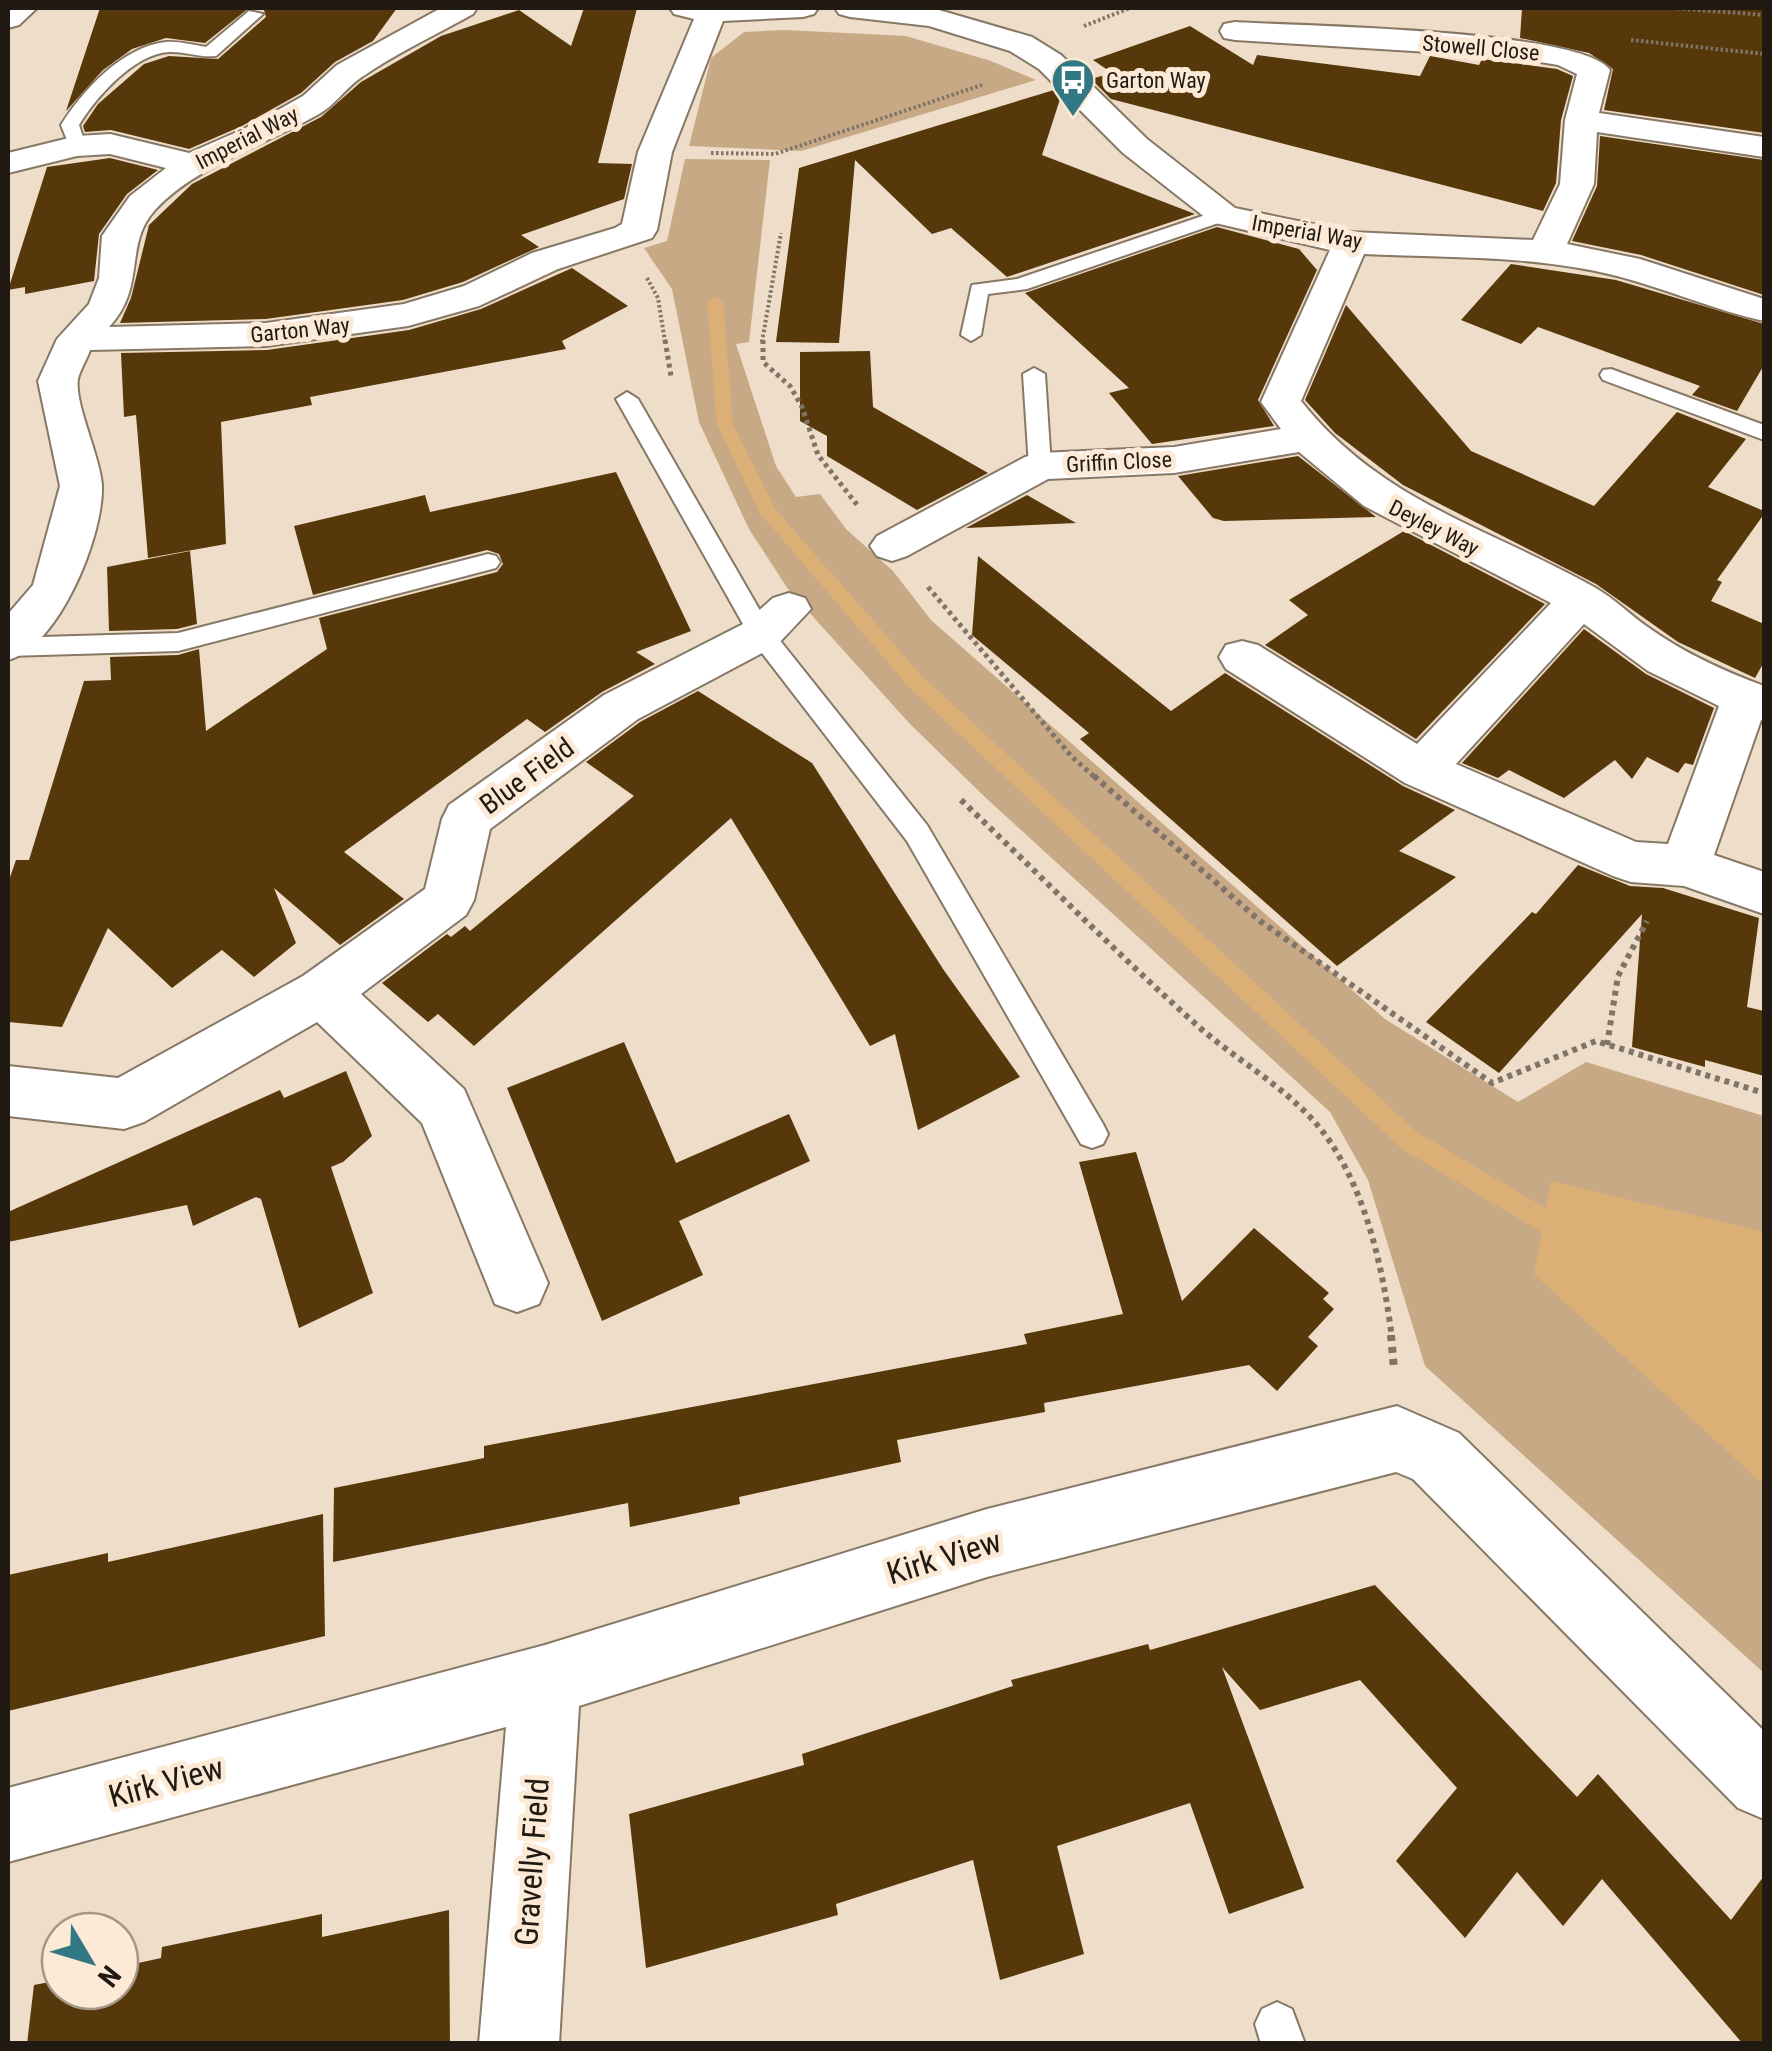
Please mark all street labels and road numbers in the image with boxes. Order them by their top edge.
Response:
street label: Stowell Close [1421,30,1541,66]
street label: Imperial Way [192,102,302,174]
street label: Imperial Way [1250,210,1364,254]
street label: Garton Way [249,312,351,348]
street label: Griffin Close [1066,447,1172,477]
street label: Deyley Way [1385,495,1483,561]
street label: Blue Field [474,731,580,821]
street label: Kirk View [882,1522,1006,1592]
street label: Kirk View [104,1748,228,1816]
street label: Gravelly Field [507,1777,557,1947]

